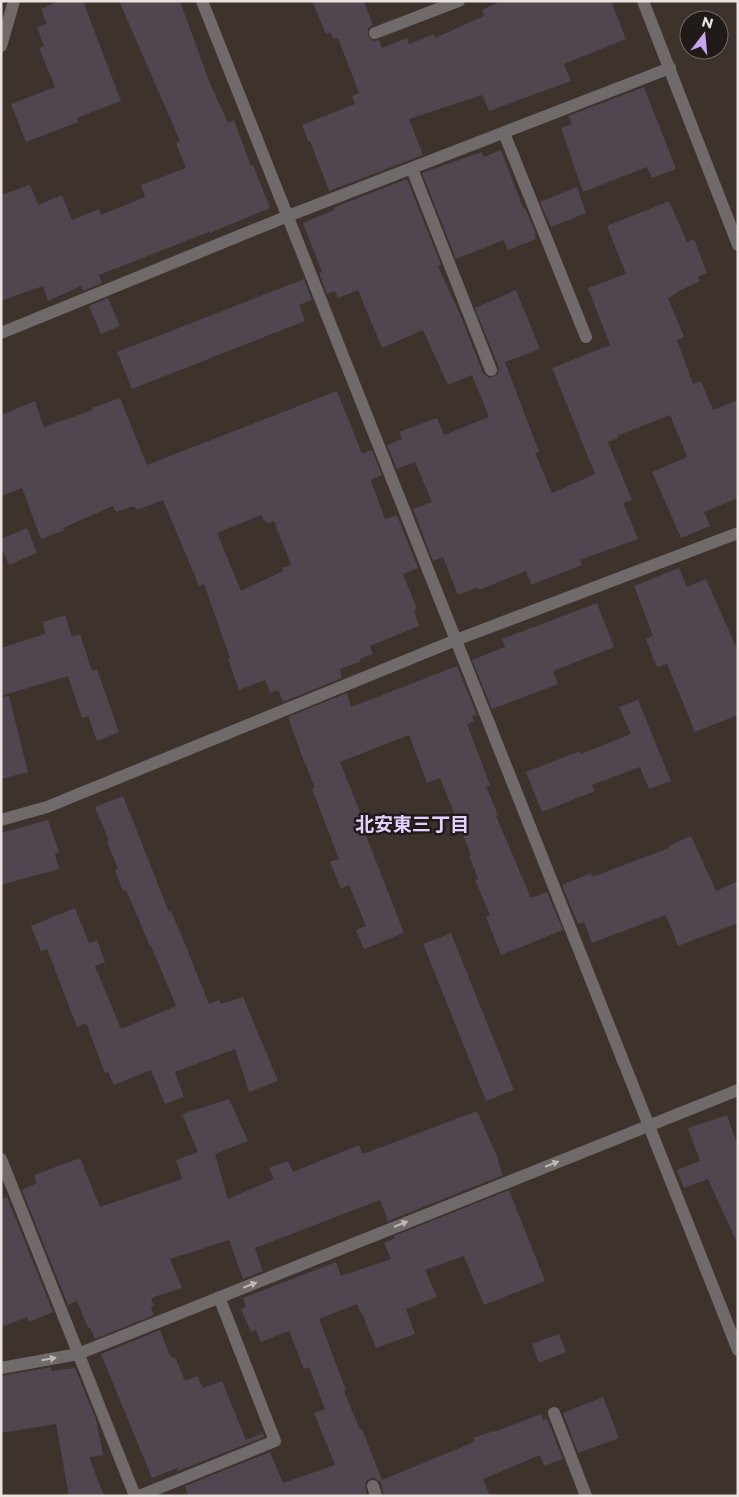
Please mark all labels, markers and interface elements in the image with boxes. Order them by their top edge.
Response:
north arrow [679,10,729,60]
text: N [700,12,716,33]
district label: 北安東三丁目 [355,813,469,836]
one-way arrow [545,1159,559,1167]
one-way arrow [394,1220,409,1228]
one-way arrow [243,1281,258,1289]
one-way arrow [42,1355,58,1363]

